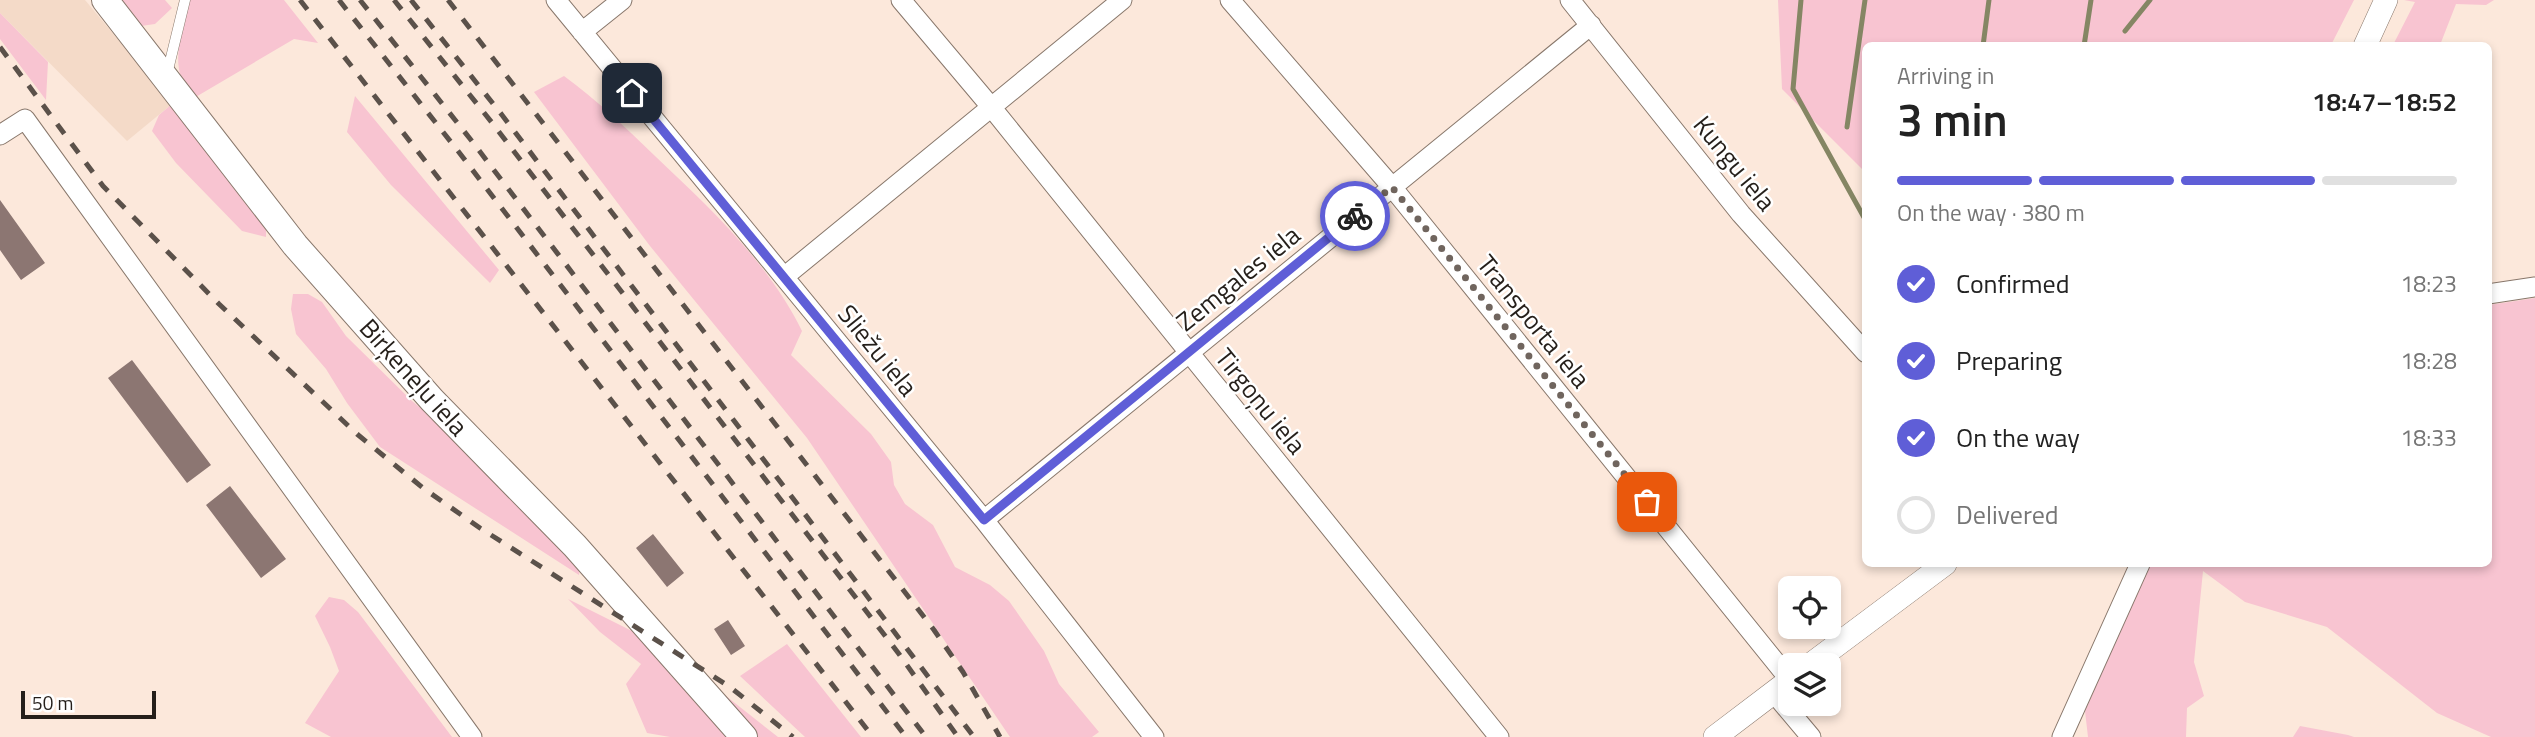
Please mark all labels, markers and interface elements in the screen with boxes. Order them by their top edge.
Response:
text: Arriving in [1897,58,1994,93]
pin [602,63,662,123]
icon: home [613,74,651,112]
text: 18:47–18:52 [2312,82,2457,121]
text: 3 min [1897,84,2008,154]
street label: Kungu iela [1684,107,1786,219]
courier [1320,181,1390,251]
text: On the way · 380 m [1897,195,2085,230]
icon: bike [1336,197,1374,235]
street label: Zemgales iela [1168,216,1308,340]
street label: Transporta iela [1468,246,1600,396]
text: Confirmed [1956,264,2070,303]
icon: check [1897,265,1935,303]
text: 18:23 [2400,266,2457,301]
street label: Sliežu iela [829,296,927,404]
street label: Birķeneļu iela [351,310,477,444]
street label: Tirgoņu iela [1206,340,1316,462]
text: Preparing [1956,341,2062,380]
icon: check [1897,342,1935,380]
text: 18:28 [2400,343,2457,378]
text: On the way [1956,418,2080,457]
icon: check [1897,419,1935,457]
text: 18:33 [2400,420,2457,455]
pin [1617,472,1677,532]
icon: bag [1628,483,1666,521]
text: Delivered [1956,495,2059,534]
map controls [1778,576,1841,716]
button: locate [1778,576,1841,639]
button: layers [1778,653,1841,716]
scale bar [21,688,156,720]
text: 50 m [32,688,73,717]

